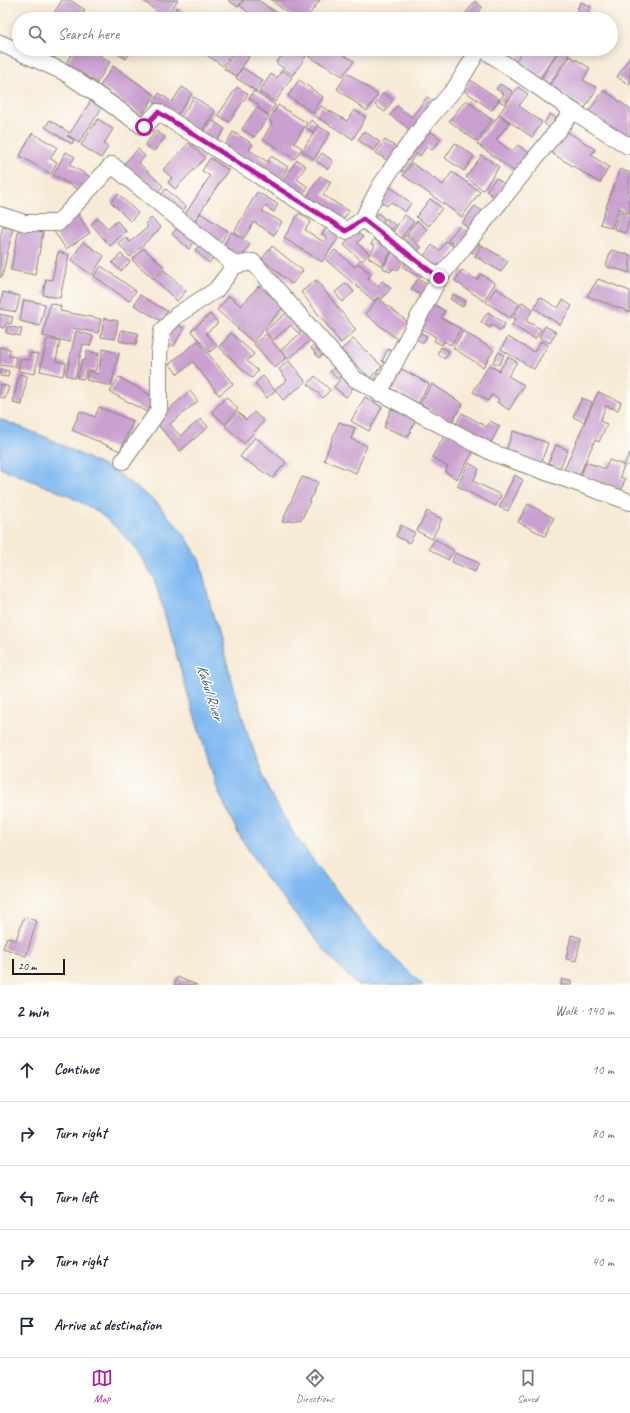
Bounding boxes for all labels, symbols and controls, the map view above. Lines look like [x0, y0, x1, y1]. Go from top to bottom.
search box [12, 12, 618, 56]
icon: search [26, 23, 48, 45]
text: Search here [58, 25, 119, 44]
route start [135, 118, 153, 136]
route end [430, 269, 448, 287]
water label: Kabul River [192, 662, 228, 725]
scale bar [12, 957, 65, 976]
text: 20 m [18, 959, 37, 973]
text: 2 min [16, 1001, 49, 1022]
text: Walk · 140 m [555, 1003, 614, 1019]
icon: ahead [16, 1059, 38, 1081]
text: Continue [54, 1060, 99, 1079]
text: 10 m [592, 1062, 614, 1078]
icon: right [16, 1123, 38, 1145]
text: Turn right [54, 1124, 107, 1143]
text: 80 m [592, 1126, 614, 1142]
icon: left [16, 1187, 38, 1209]
text: Turn left [54, 1188, 97, 1207]
text: 10 m [592, 1190, 614, 1206]
icon: right [16, 1251, 38, 1273]
text: Turn right [54, 1252, 107, 1271]
text: 40 m [592, 1254, 614, 1270]
icon: arrive [16, 1315, 38, 1337]
text: Arrive at destination [54, 1316, 161, 1335]
tab: Map [91, 1367, 113, 1405]
tab: Directions [296, 1367, 334, 1405]
tab: Saved [517, 1367, 539, 1405]

